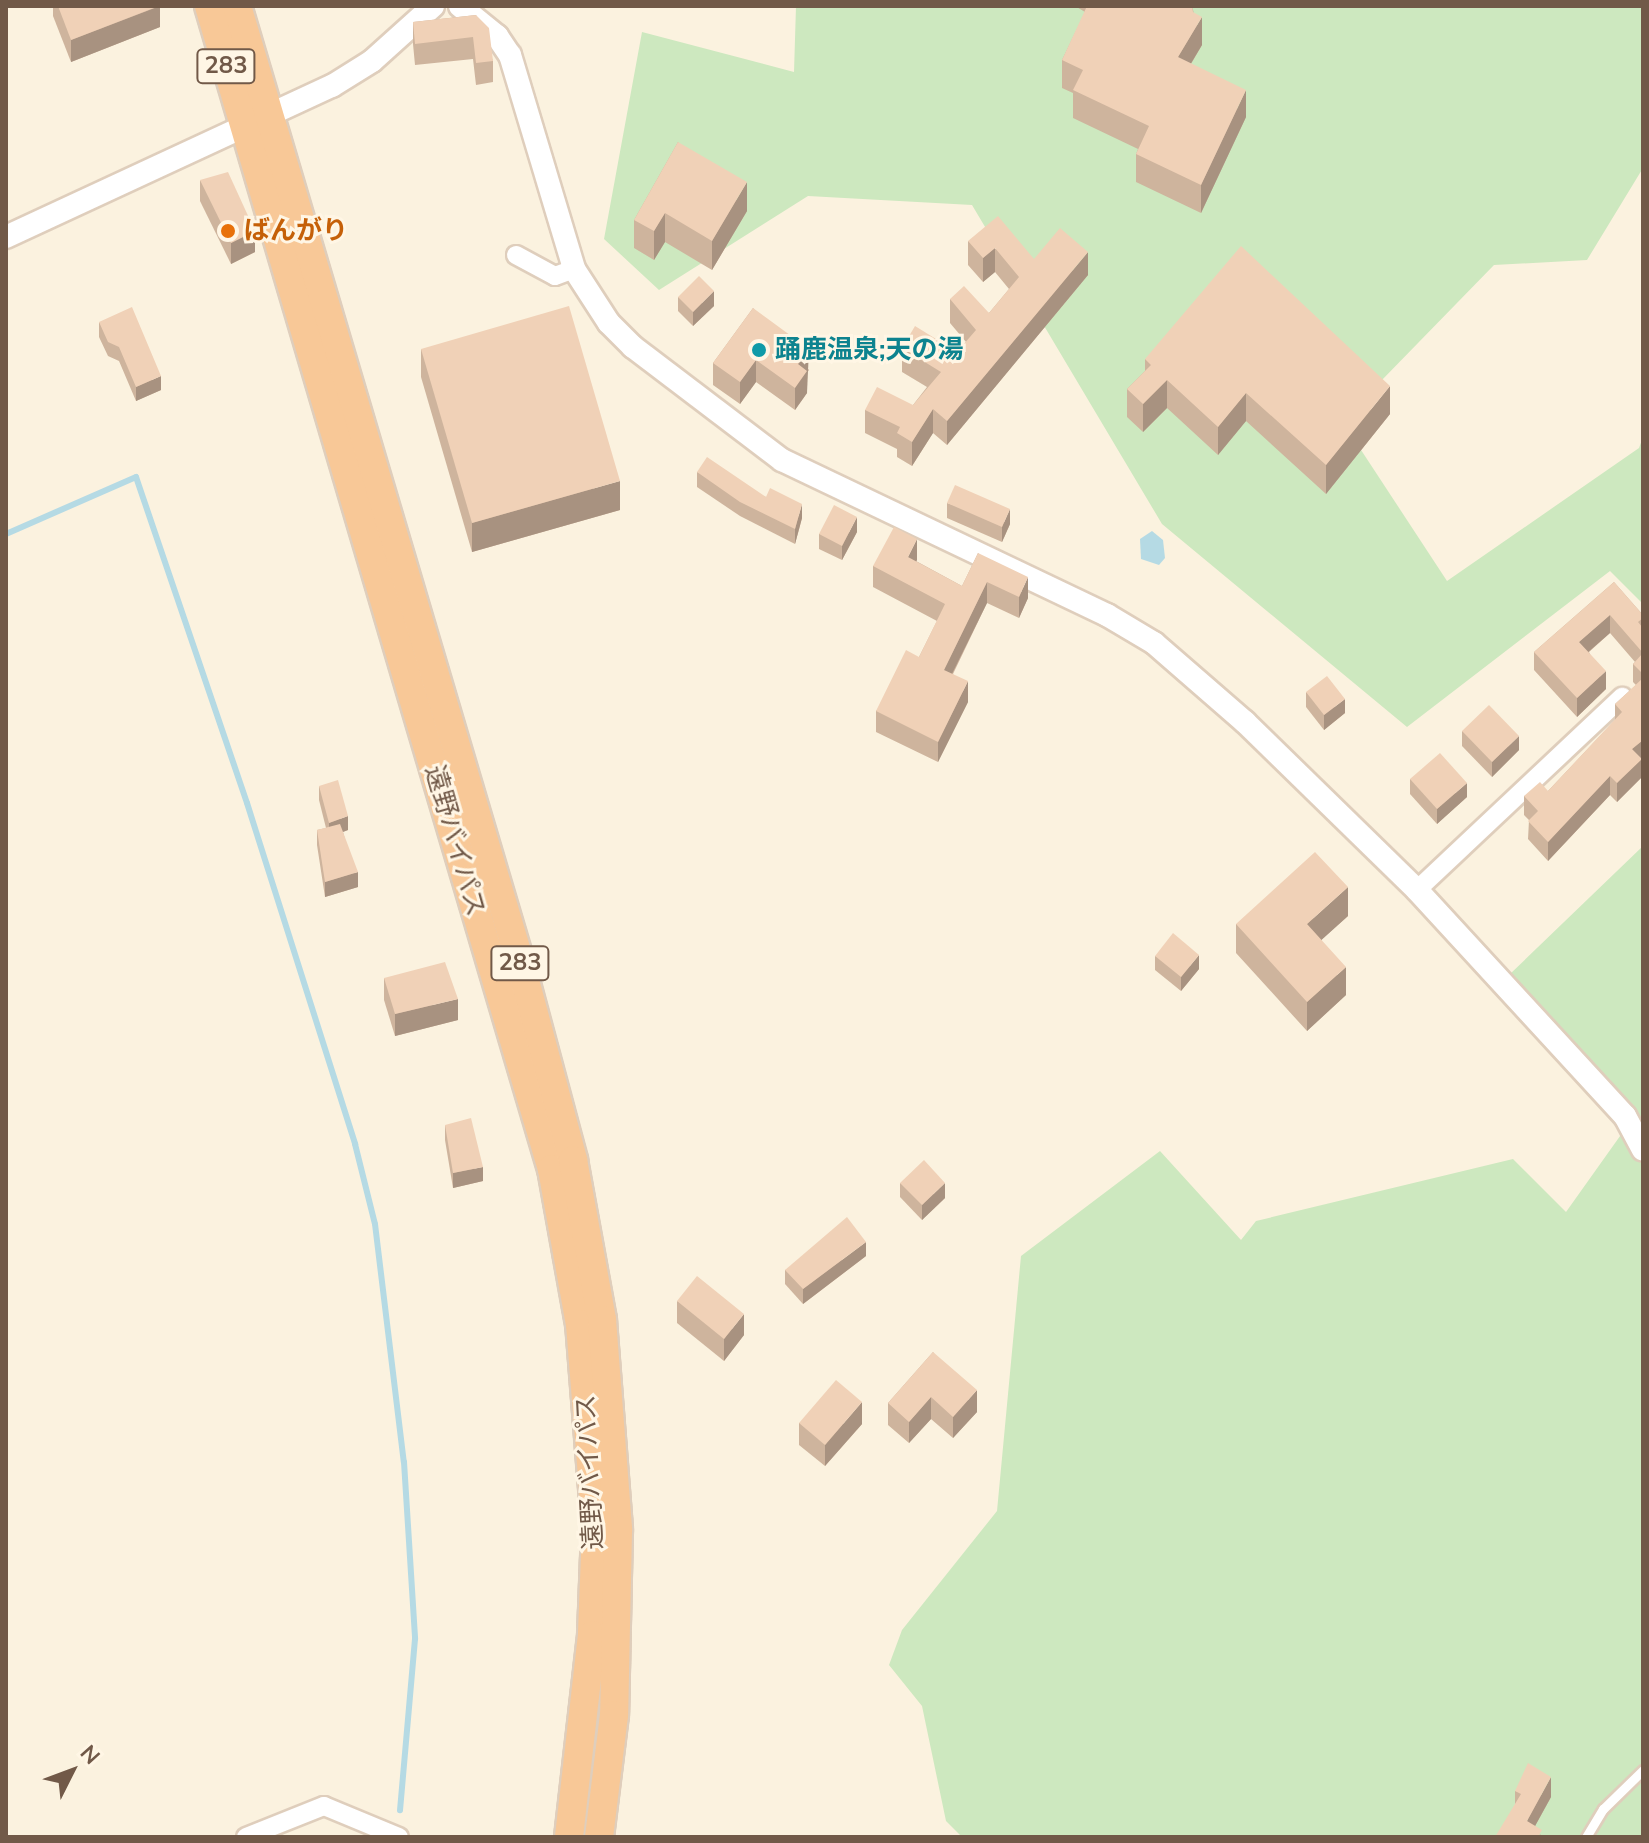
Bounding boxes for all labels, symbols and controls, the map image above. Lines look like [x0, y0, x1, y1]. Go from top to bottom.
road number: 283 [196, 46, 256, 86]
place label: ばんがり [244, 215, 348, 247]
marker: ばんがり [219, 222, 237, 240]
place label: 踊鹿温泉;天の湯 [775, 334, 963, 366]
marker: 踊鹿温泉;天の湯 [750, 341, 768, 359]
street label: 遠野バイパス [419, 762, 491, 920]
road number: 283 [490, 943, 550, 983]
street label: 遠野バイパス [570, 1393, 610, 1551]
north arrow [32, 1731, 112, 1811]
text: N [73, 1739, 106, 1771]

